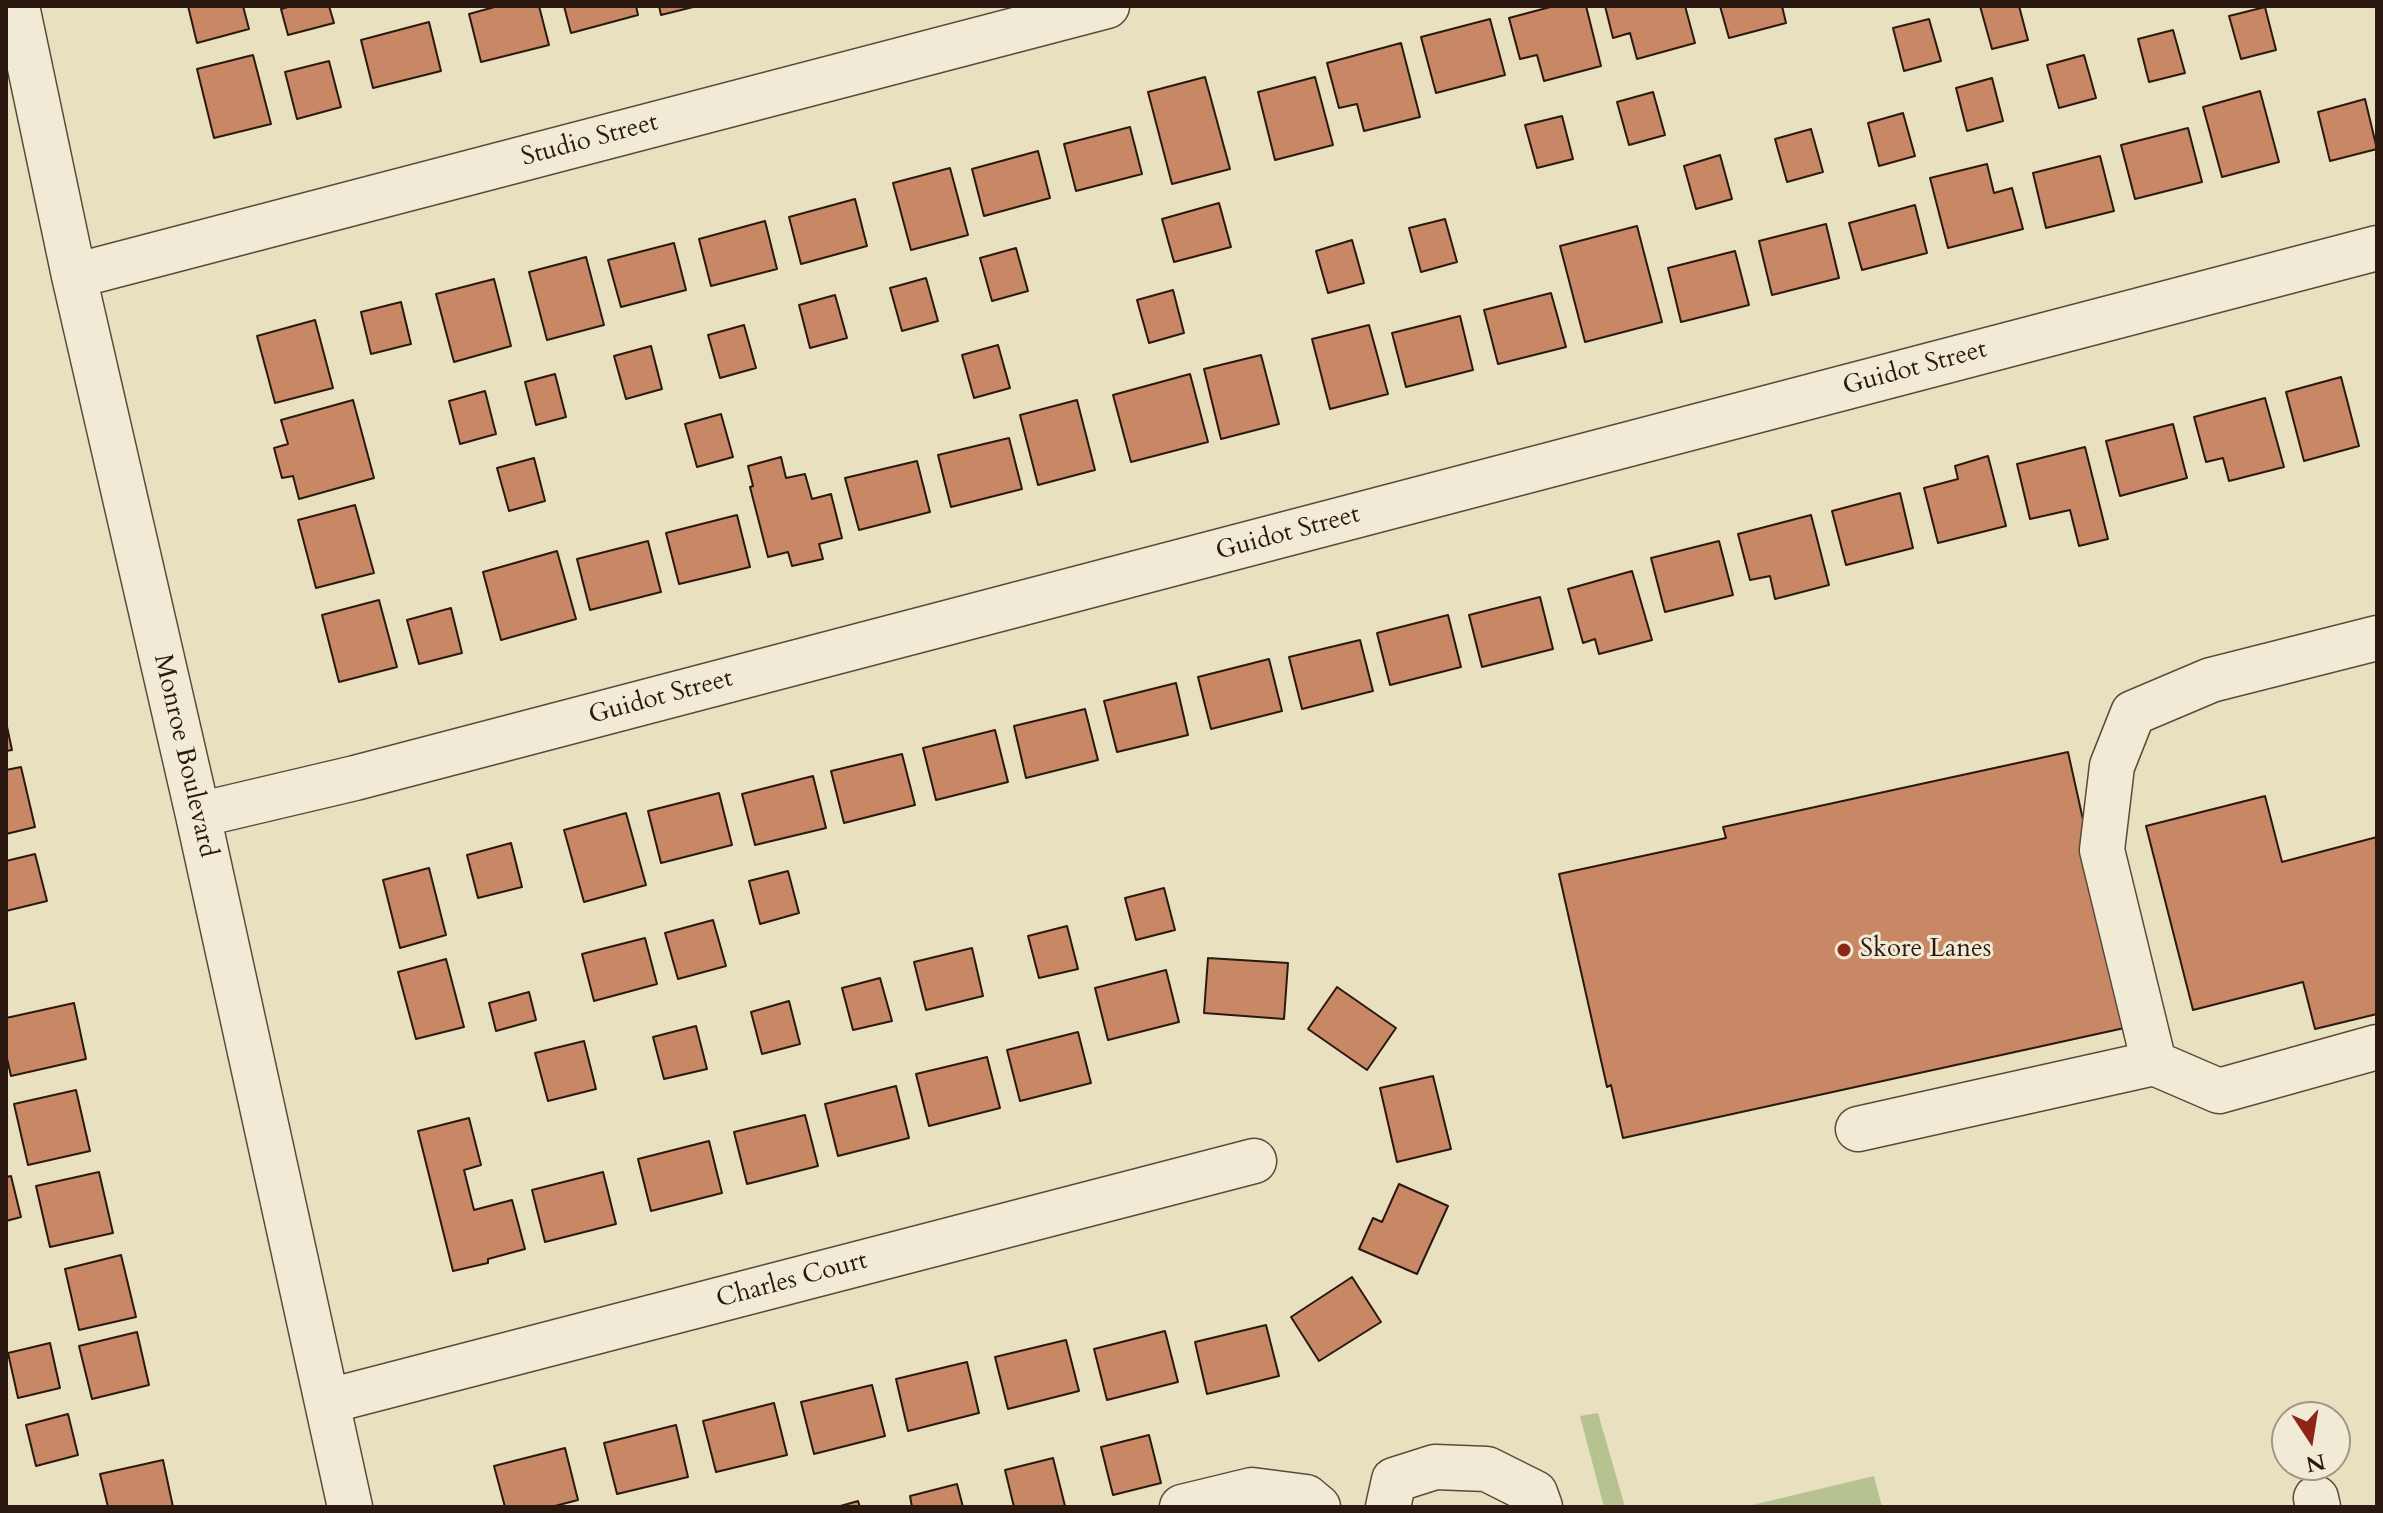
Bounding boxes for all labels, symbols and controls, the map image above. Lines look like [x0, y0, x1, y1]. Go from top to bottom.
street label: Studio Street [518, 108, 662, 174]
street label: Guidot Street [1840, 335, 1990, 403]
street label: Guidot Street [1213, 500, 1363, 568]
street label: Monroe Boulevard [145, 651, 223, 861]
street label: Guidot Street [586, 664, 736, 732]
place label: Skore Lanes [1860, 934, 1992, 966]
marker: Skore Lanes [1835, 941, 1853, 959]
street label: Charles Court [713, 1246, 871, 1316]
north arrow [2271, 1401, 2351, 1481]
text: N [2303, 1446, 2328, 1479]

